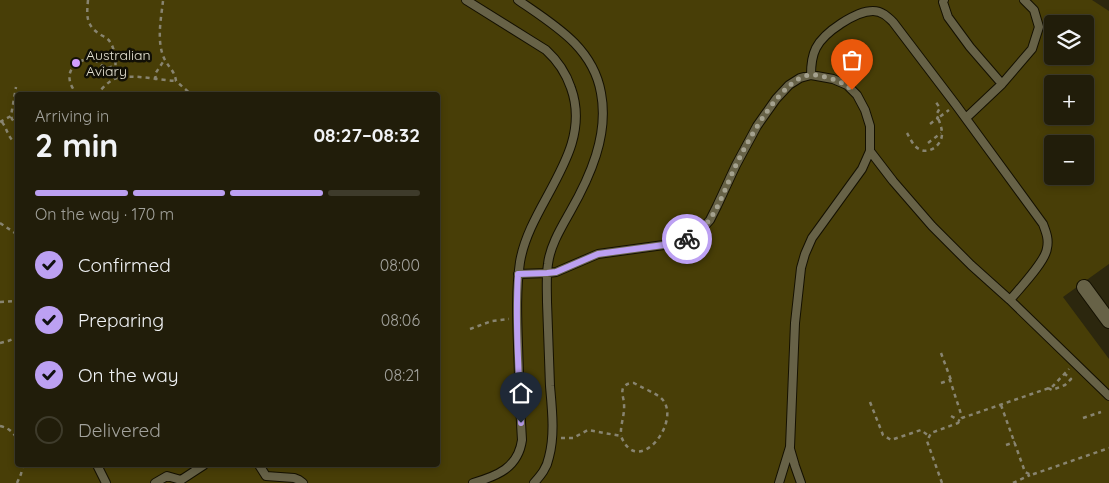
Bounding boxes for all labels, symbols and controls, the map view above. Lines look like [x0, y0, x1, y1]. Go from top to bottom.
map controls [1044, 15, 1094, 185]
button: layers [1044, 15, 1094, 65]
pin [831, 39, 873, 90]
place label: Australian Aviary [86, 46, 151, 80]
icon: bag [838, 46, 866, 74]
marker: Australian Aviary [70, 57, 82, 69]
button: + [1044, 75, 1094, 125]
text: Arriving in [35, 106, 109, 126]
text: 08:27–08:32 [313, 123, 420, 147]
text: 2 min [35, 125, 118, 165]
button: − [1044, 135, 1094, 185]
text: On the way · 170 m [35, 204, 174, 224]
courier [662, 214, 712, 264]
icon: bike [673, 225, 701, 253]
icon: check [35, 251, 63, 279]
text: Confirmed [78, 253, 171, 277]
text: 08:00 [380, 255, 420, 275]
icon: check [35, 306, 63, 334]
text: Preparing [78, 308, 164, 332]
text: 08:06 [381, 310, 420, 330]
icon: check [35, 361, 63, 389]
text: On the way [78, 363, 179, 387]
text: 08:21 [384, 365, 420, 385]
pin [500, 372, 542, 423]
icon: home [507, 379, 535, 407]
text: Delivered [78, 418, 161, 442]

